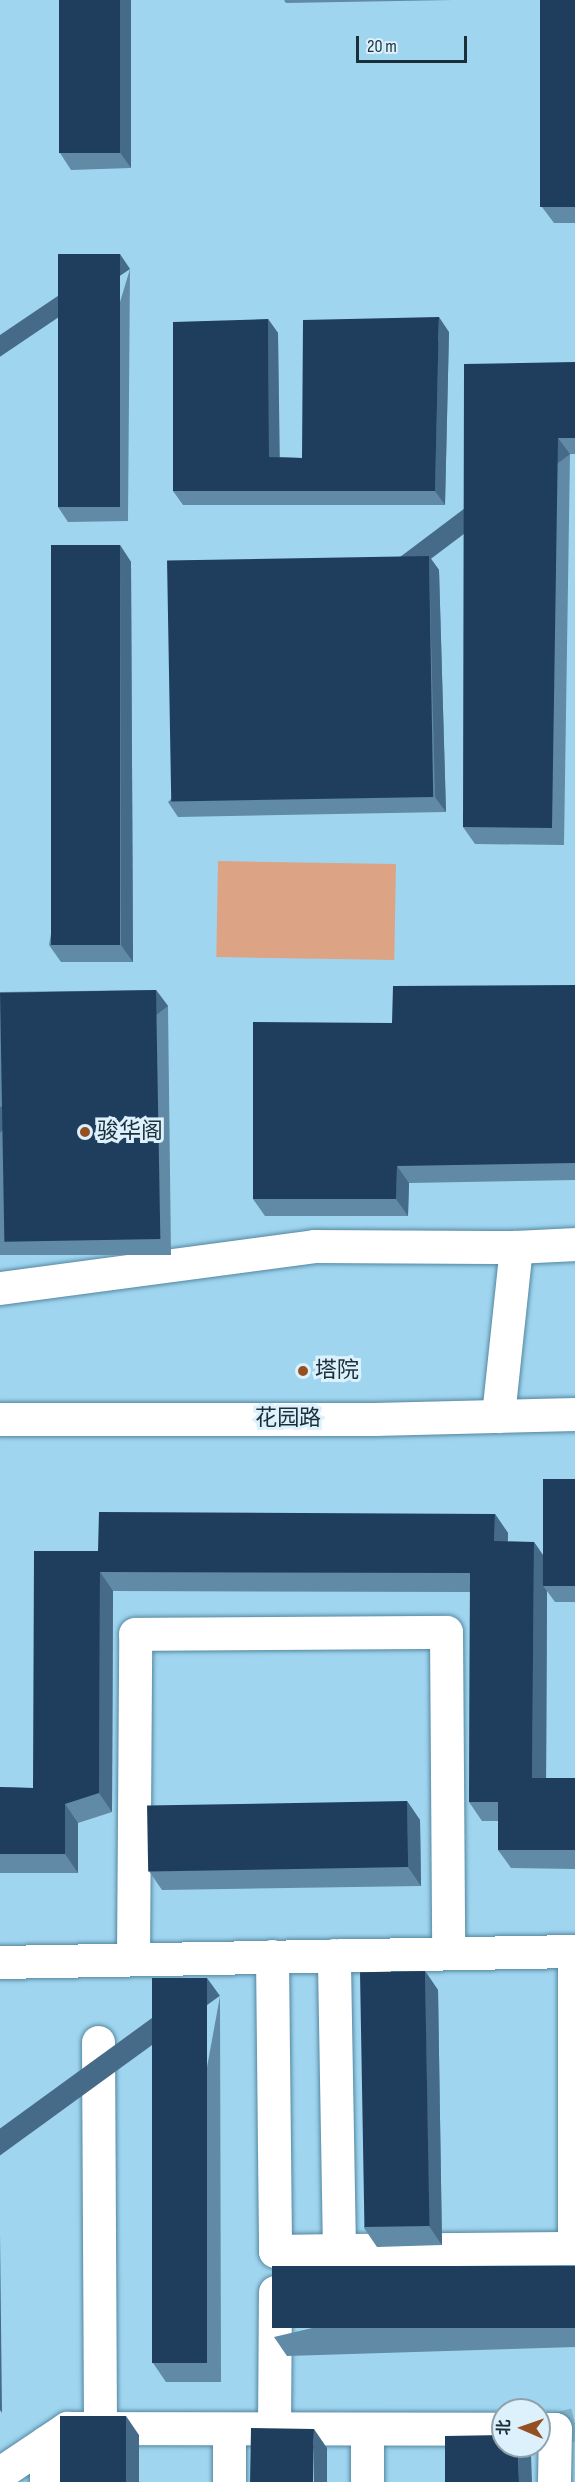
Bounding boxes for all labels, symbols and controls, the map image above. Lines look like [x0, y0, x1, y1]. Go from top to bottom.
scale bar [359, 24, 470, 62]
text: 20 m [367, 36, 397, 57]
place label: 骏华阁 [97, 1119, 163, 1145]
marker: 骏华阁 [78, 1125, 92, 1139]
place label: 塔院 [315, 1358, 359, 1384]
marker: 塔院 [296, 1364, 310, 1378]
street label: 花园路 [255, 1406, 321, 1432]
north arrow [491, 2398, 551, 2458]
text: 北 [495, 2419, 514, 2436]

